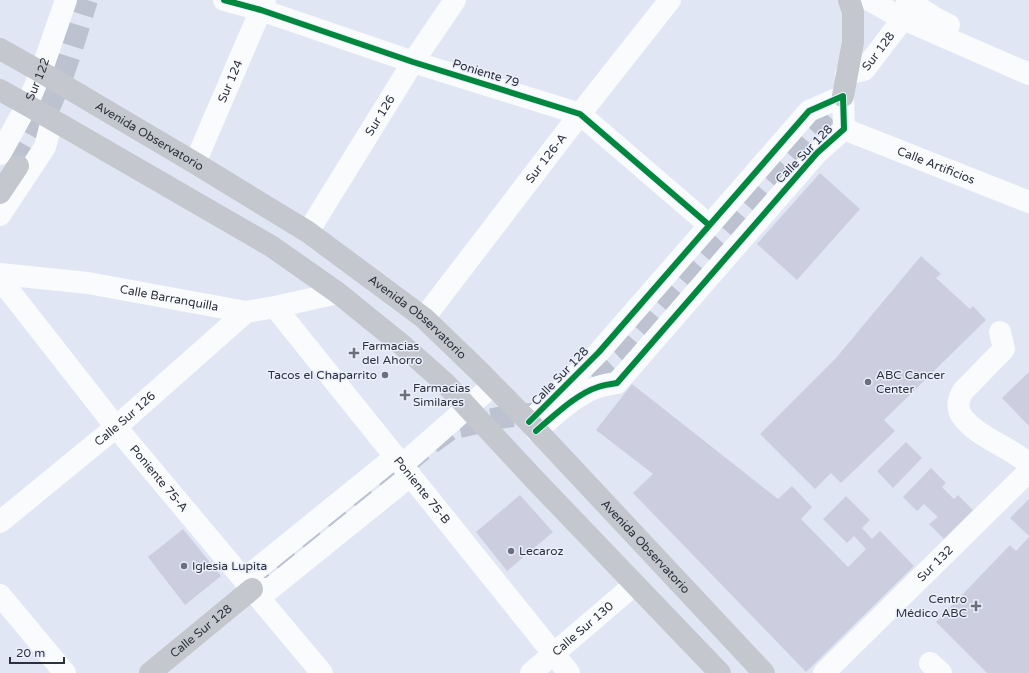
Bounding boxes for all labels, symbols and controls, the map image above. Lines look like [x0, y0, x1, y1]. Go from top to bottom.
street label: Sur 128 [859, 29, 898, 73]
street label: Sur 122 [23, 56, 52, 103]
street label: Poniente 79 [451, 56, 521, 90]
street label: Sur 124 [215, 57, 246, 105]
street label: Sur 126 [362, 93, 398, 138]
street label: Avenida Observatorio [93, 99, 206, 174]
street label: Calle Sur 128 [773, 122, 835, 186]
street label: Sur 126-A [523, 131, 570, 186]
street label: Calle Artificios [895, 144, 977, 187]
street label: Avenida Observatorio [366, 272, 469, 362]
street label: Calle Barranquilla [119, 282, 220, 314]
place label: Farmacias del Ahorro [362, 339, 422, 367]
street label: Calle Sur 128 [529, 344, 591, 408]
marker: Farmacias del Ahorro [349, 348, 359, 358]
place label: Tacos el Chaparrito [268, 368, 377, 382]
place label: ABC Cancer Center [876, 368, 945, 396]
marker: Tacos el Chaparrito [380, 370, 390, 380]
marker: ABC Cancer Center [863, 377, 873, 387]
place label: Farmacias Similares [413, 381, 471, 409]
street label: Calle Sur 126 [91, 389, 158, 449]
marker: Farmacias Similares [400, 390, 410, 400]
street label: Poniente 75-A [127, 442, 191, 515]
street label: Poniente 75-B [391, 454, 453, 527]
street label: Avenida Observatorio [598, 497, 693, 596]
street label: Sur 132 [914, 543, 956, 584]
place label: Lecaroz [519, 544, 564, 558]
marker: Lecaroz [506, 546, 516, 556]
place label: Iglesia Lupita [192, 559, 267, 573]
marker: Iglesia Lupita [179, 561, 189, 571]
place label: Centro Médico ABC [896, 592, 967, 620]
street label: Calle Sur 130 [549, 599, 616, 659]
marker: Centro Médico ABC [970, 600, 982, 612]
street label: Calle Sur 128 [167, 601, 235, 661]
scale bar [10, 639, 64, 665]
text: 20 m [16, 646, 45, 660]

